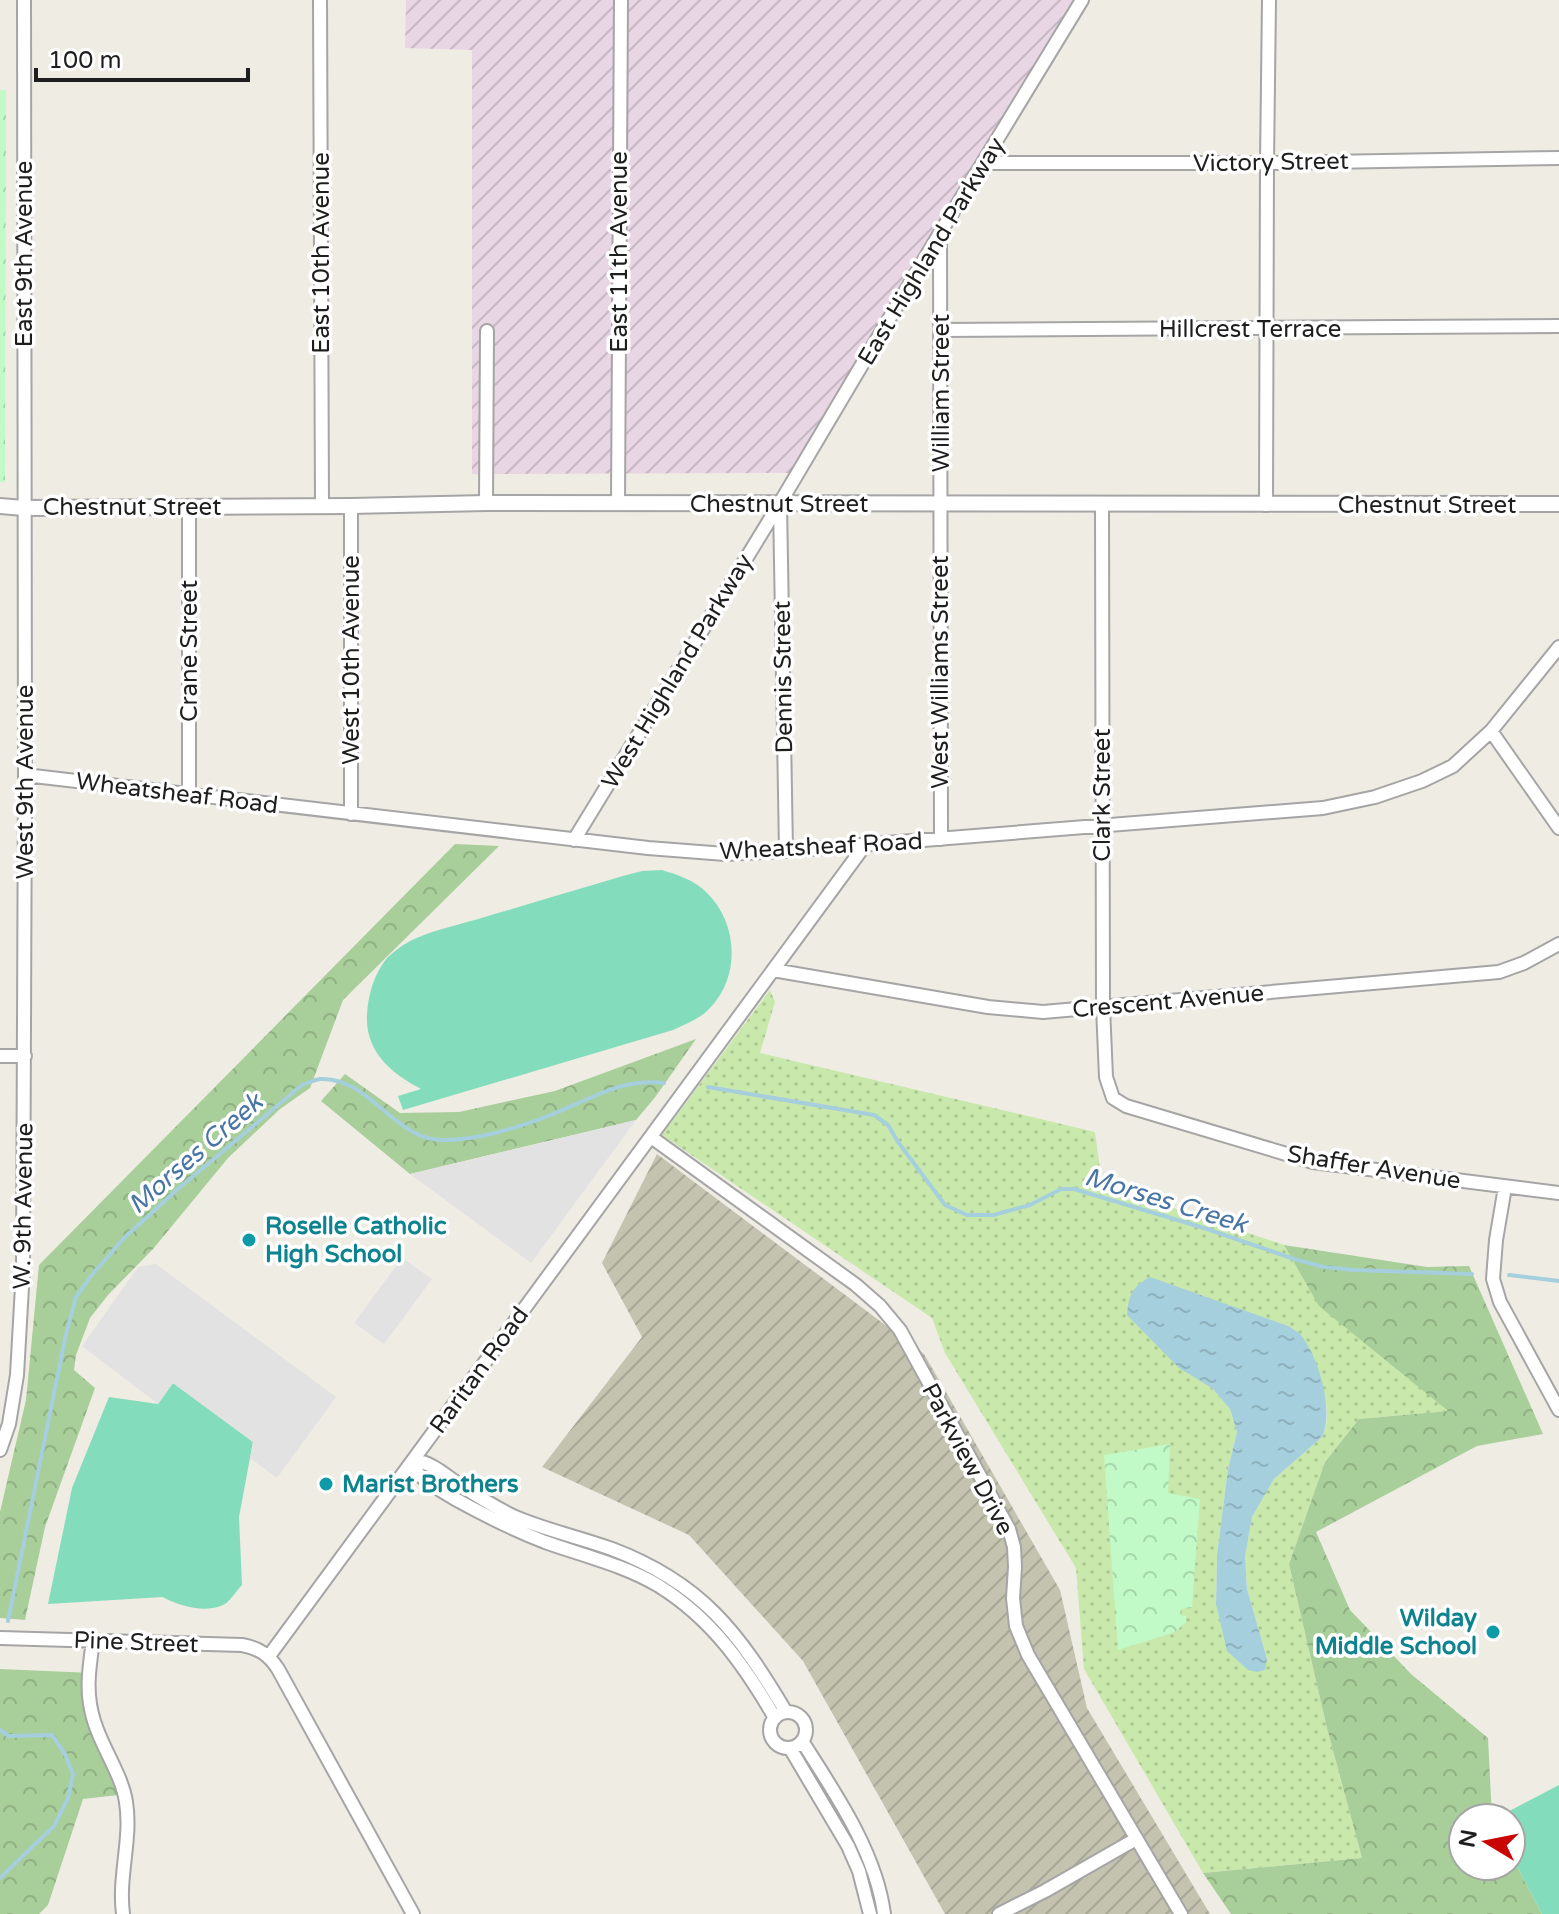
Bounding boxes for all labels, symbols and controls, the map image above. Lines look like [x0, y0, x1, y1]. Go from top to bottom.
scale bar [36, 32, 248, 82]
text: 100 m [48, 46, 122, 75]
street label: East Highland Parkway [852, 132, 1011, 371]
street label: Victory Street [1193, 147, 1349, 178]
street label: East 11th Avenue [605, 151, 634, 353]
street label: East 10th Avenue [307, 152, 336, 354]
street label: East 9th Avenue [10, 161, 39, 347]
street label: William Street [927, 314, 956, 472]
street label: Hillcrest Terrace [1159, 315, 1341, 344]
street label: Chestnut Street [690, 490, 868, 519]
street label: Chestnut Street [1338, 491, 1516, 520]
street label: Chestnut Street [43, 493, 221, 522]
street label: West Highland Parkway [596, 548, 759, 794]
street label: West 10th Avenue [337, 555, 366, 765]
street label: West Williams Street [926, 555, 955, 789]
street label: Crane Street [175, 580, 204, 722]
street label: Dennis Street [768, 600, 799, 754]
street label: West 9th Avenue [11, 685, 40, 879]
street label: Clark Street [1088, 728, 1117, 862]
street label: Wheatsheaf Road [74, 767, 280, 820]
street label: Wheatsheaf Road [719, 827, 923, 866]
street label: Crescent Avenue [1071, 979, 1265, 1024]
water label: Morses Creek [122, 1085, 270, 1220]
street label: W. 9th Avenue [8, 1122, 39, 1290]
street label: Shaffer Avenue [1285, 1139, 1463, 1196]
water label: Morses Creek [1081, 1161, 1252, 1240]
place label: Roselle Catholic High School [265, 1212, 447, 1269]
marker: Roselle Catholic High School [240, 1231, 258, 1249]
street label: Raritan Road [424, 1301, 535, 1439]
street label: Parkview Drive [915, 1378, 1020, 1540]
place label: Marist Brothers [342, 1470, 519, 1499]
marker: Marist Brothers [317, 1475, 335, 1493]
place label: Wilday Middle School [1315, 1604, 1477, 1661]
marker: Wilday Middle School [1484, 1623, 1502, 1641]
street label: Pine Street [73, 1626, 199, 1659]
north arrow [1447, 1802, 1527, 1882]
text: N [1454, 1828, 1483, 1850]

